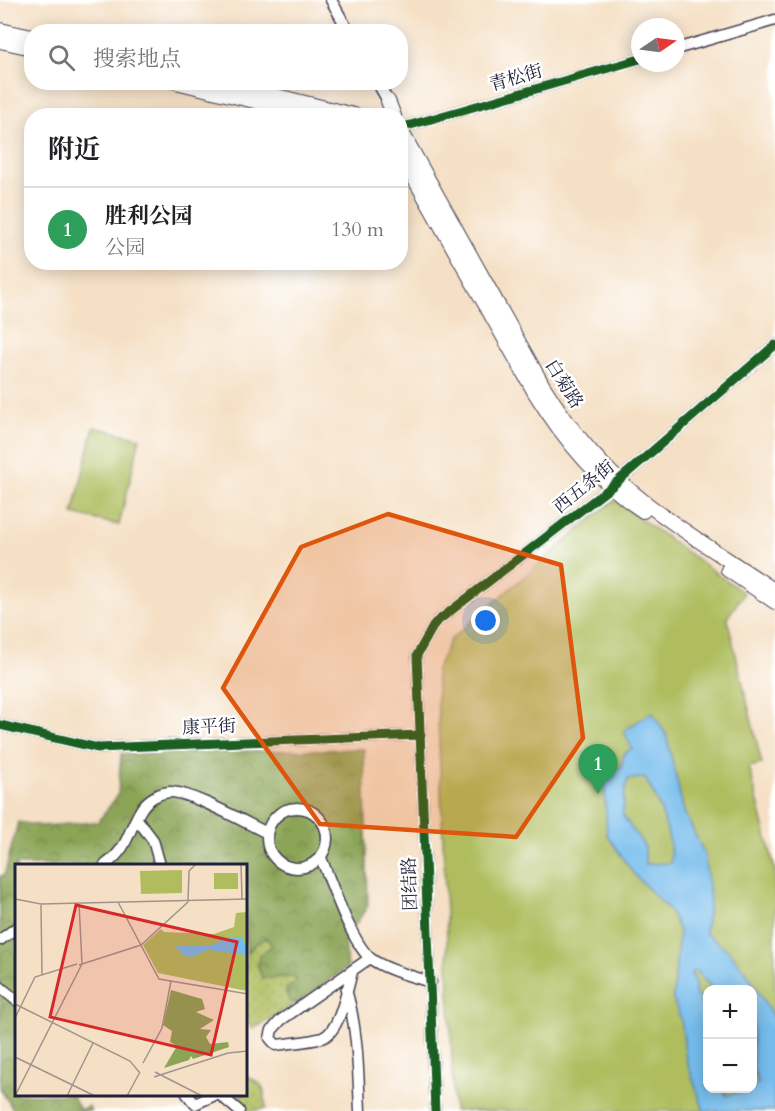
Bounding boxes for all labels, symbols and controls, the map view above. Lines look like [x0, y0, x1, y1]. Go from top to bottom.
north arrow [631, 18, 685, 72]
search box [24, 24, 408, 90]
icon: search [45, 41, 78, 74]
text: 搜索地点 [93, 44, 181, 74]
street label: 青松街 [487, 59, 545, 97]
text: 附近 [48, 132, 100, 167]
text: 胜利公园 [105, 201, 193, 231]
text: 1 [62, 216, 73, 243]
text: 130 m [331, 216, 384, 243]
text: 公园 [105, 234, 145, 261]
street label: 白菊路 [539, 354, 589, 414]
street label: 西五条街 [548, 455, 620, 519]
your location [471, 606, 500, 635]
street label: 康平街 [182, 714, 236, 740]
pin: 1 [578, 744, 618, 794]
street label: 团结路 [397, 857, 423, 911]
inset map [15, 864, 248, 1096]
map controls [703, 985, 757, 1093]
button: + [703, 985, 757, 1039]
button: − [703, 1039, 757, 1093]

